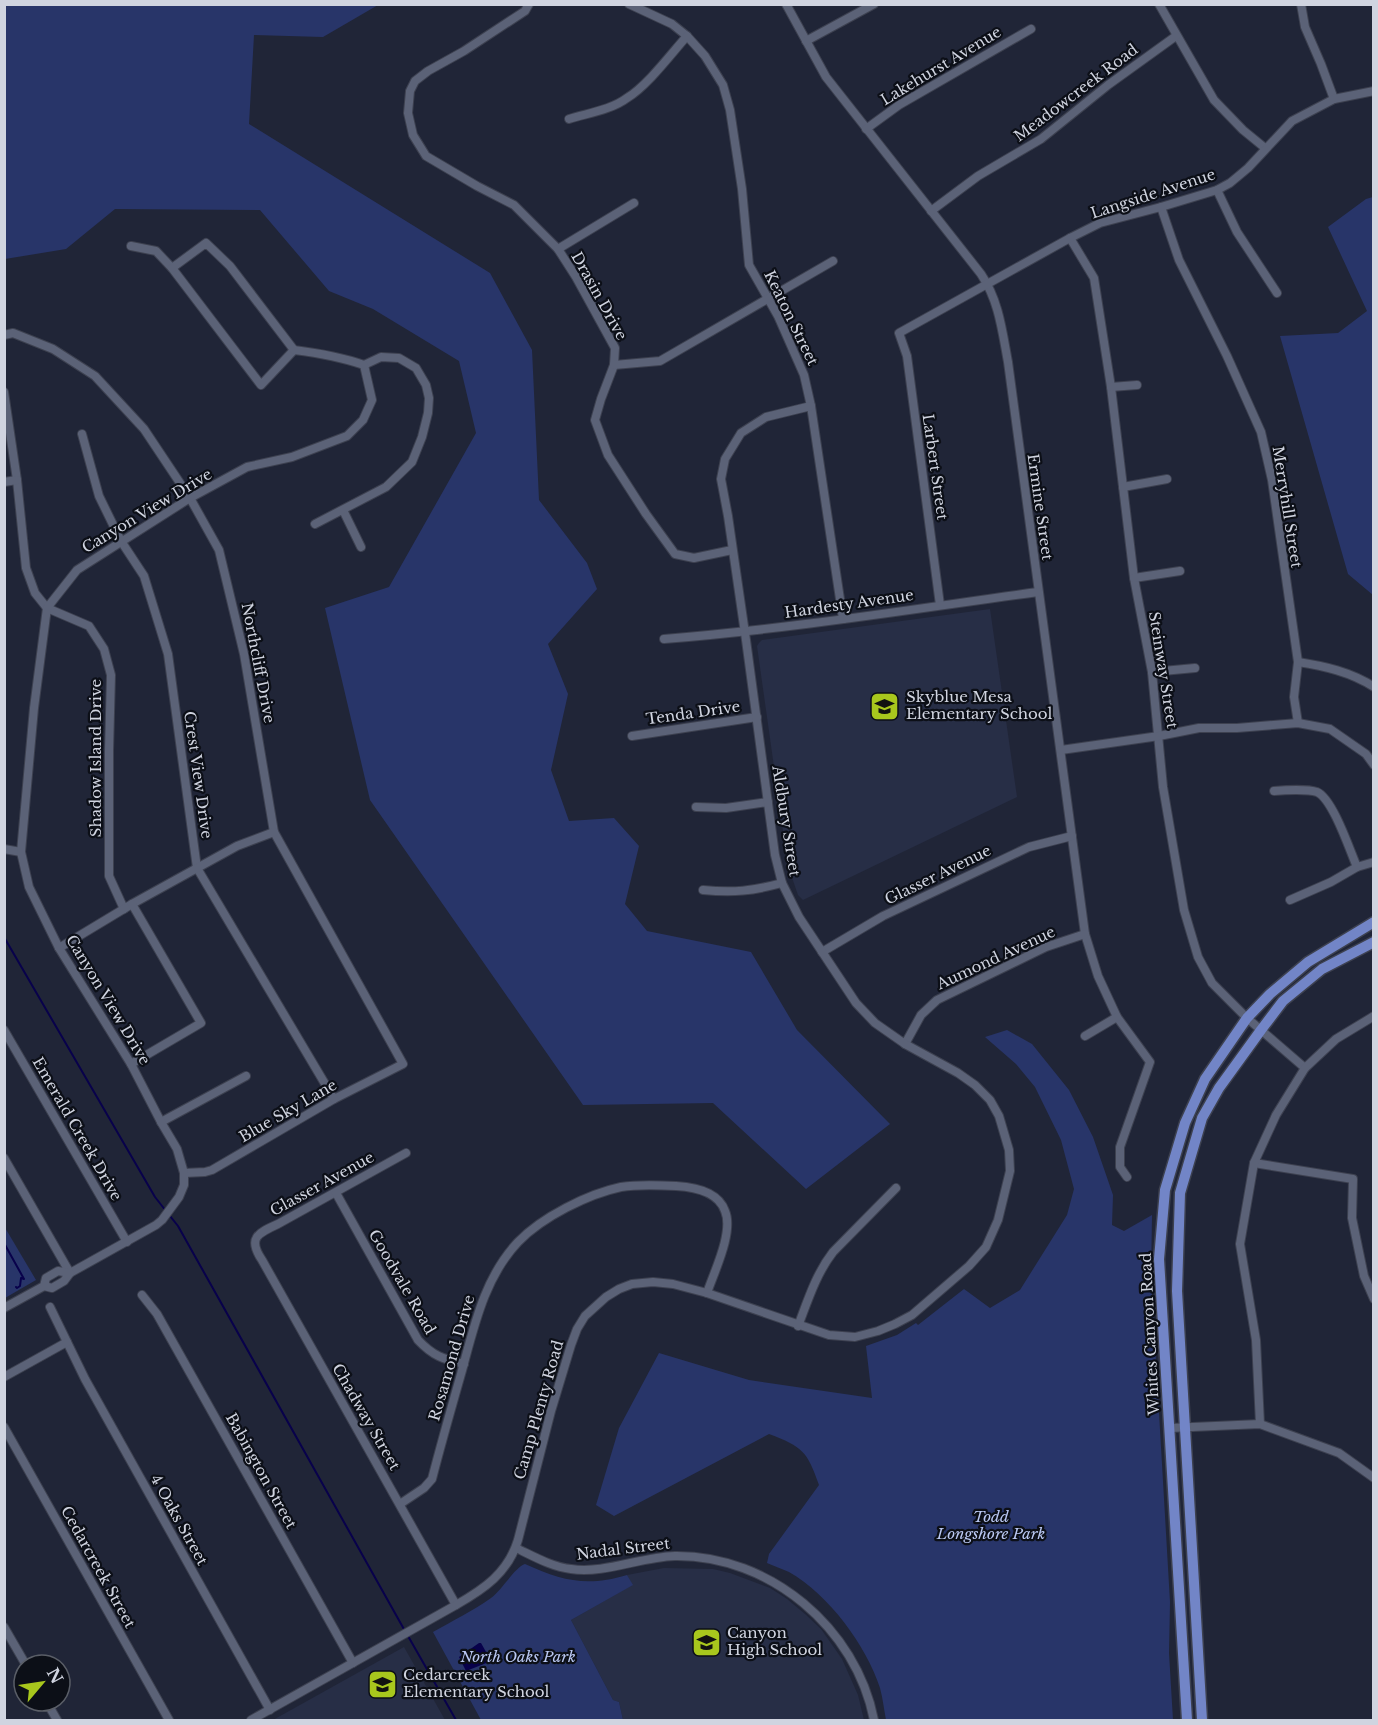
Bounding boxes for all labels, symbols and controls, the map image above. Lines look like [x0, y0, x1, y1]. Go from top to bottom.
street label: Lakehurst Avenue [877, 22, 1004, 109]
street label: Meadowcreek Road [1010, 40, 1142, 145]
street label: Langside Avenue [1088, 164, 1218, 223]
street label: Drasin Drive [567, 248, 632, 343]
street label: Keaton Street [760, 267, 823, 369]
street label: Larbert Street [919, 413, 952, 522]
street label: Merryhill Street [1268, 445, 1307, 569]
street label: Ermine Street [1024, 452, 1057, 562]
street label: Canyon View Drive [78, 464, 215, 557]
street label: Hardesty Avenue [783, 585, 915, 622]
street label: Northcliff Drive [238, 601, 279, 725]
street label: Steinway Street [1145, 610, 1182, 730]
street label: Shadow Island Drive [86, 679, 105, 837]
place label: Skyblue Mesa Elementary School [906, 687, 1053, 723]
school or university icon: Skyblue Mesa Elementary School [869, 690, 901, 722]
street label: Tenda Drive [645, 696, 741, 729]
street label: Crest View Drive [180, 710, 217, 840]
street label: Aldbury Street [768, 763, 805, 878]
street label: Glasser Avenue [881, 841, 994, 909]
street label: Aumond Avenue [933, 922, 1058, 994]
street label: Canyon View Drive [62, 931, 155, 1068]
street label: Emerald Creek Drive [29, 1054, 126, 1204]
street label: Blue Sky Lane [235, 1075, 340, 1146]
street label: Glasser Avenue [266, 1147, 377, 1220]
street label: Goodvale Road [365, 1226, 440, 1337]
street label: Whites Canyon Road [1136, 1252, 1163, 1417]
street label: Rosamond Drive [424, 1293, 479, 1423]
street label: Camp Plenty Road [510, 1338, 568, 1482]
street label: Chadway Street [328, 1360, 405, 1474]
street label: Babington Street [222, 1410, 301, 1532]
street label: 4 Oaks Street [147, 1471, 212, 1569]
street label: Cedarcreek Street [57, 1502, 140, 1631]
park label: Todd Longshore Park [936, 1507, 1045, 1543]
street label: Nadal Street [575, 1533, 671, 1564]
place label: Canyon High School [727, 1623, 822, 1659]
school or university icon: Canyon High School [690, 1626, 722, 1658]
park label: North Oaks Park [459, 1647, 576, 1666]
north arrow [12, 1653, 72, 1713]
text: N [43, 1664, 68, 1687]
place label: Cedarcreek Elementary School [403, 1665, 550, 1701]
school or university icon: Cedarcreek Elementary School [366, 1668, 398, 1700]

